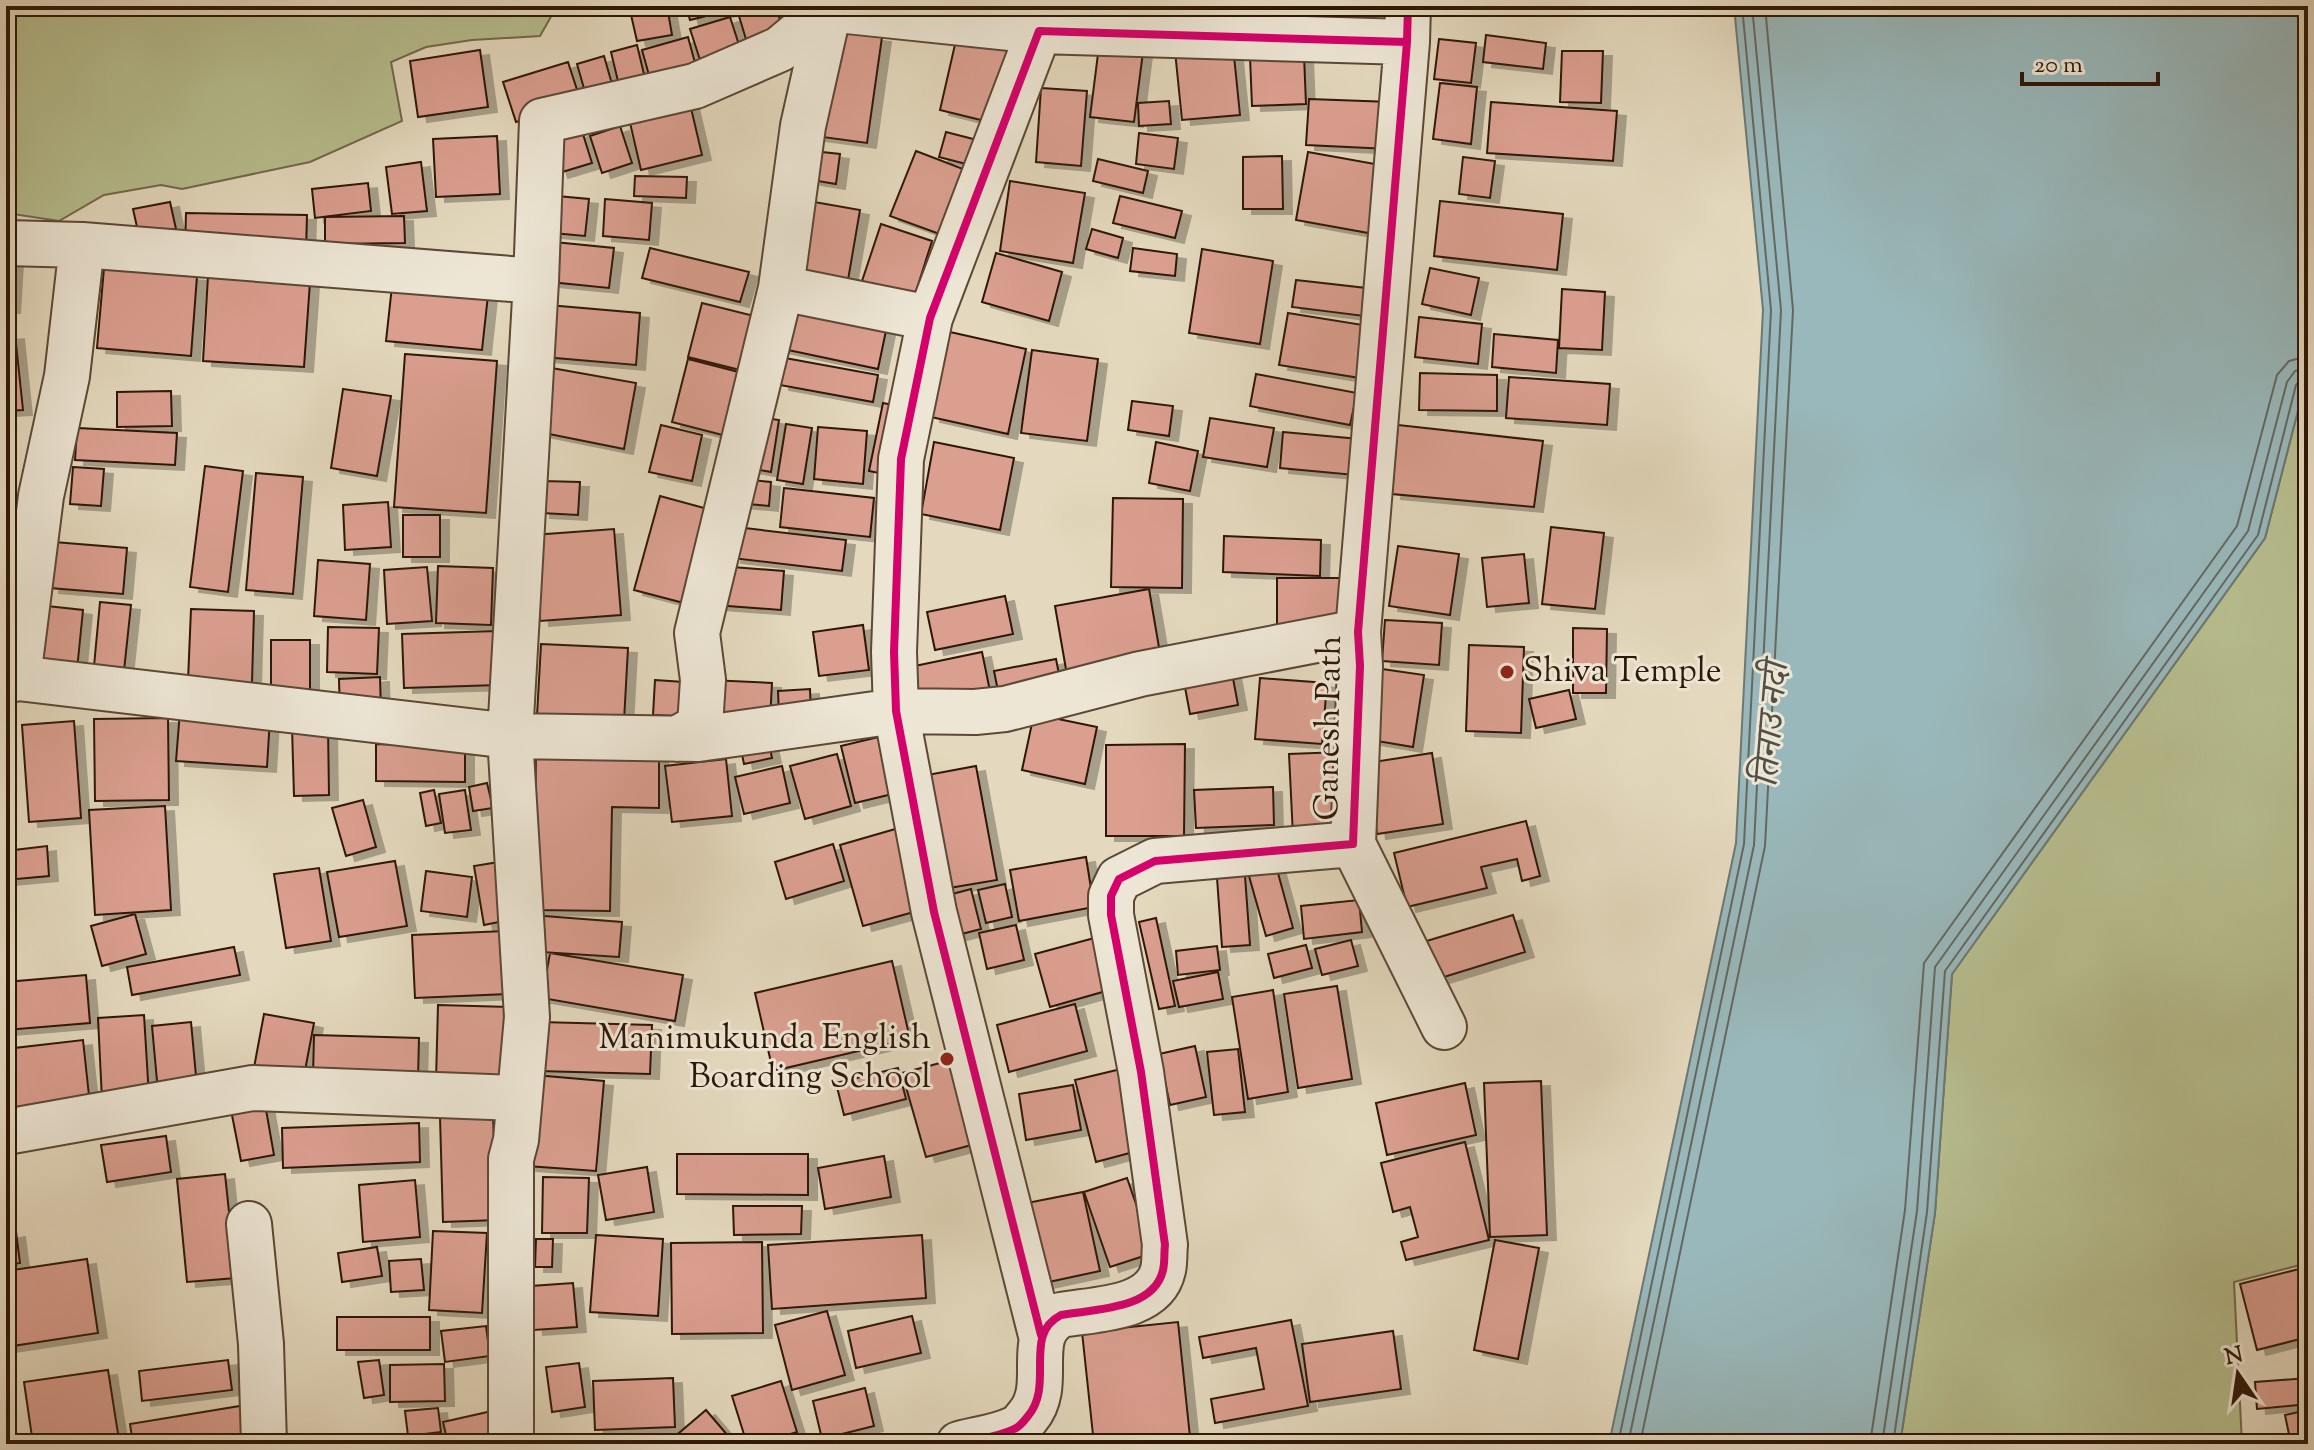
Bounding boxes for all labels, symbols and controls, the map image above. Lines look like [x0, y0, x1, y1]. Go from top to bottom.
scale bar [2022, 36, 2158, 86]
text: 20 m [2034, 49, 2083, 83]
street label: Ganesh Path [1304, 635, 1356, 821]
place label: Shiva Temple [1523, 648, 1722, 697]
water label: तिनाउ नदी [1742, 653, 1805, 789]
marker: Shiva Temple [1498, 663, 1516, 681]
place label: Manimukunda English Boarding School [598, 1015, 931, 1103]
marker: Manimukunda English Boarding School [938, 1050, 956, 1068]
north arrow [2198, 1334, 2278, 1414]
text: N [2222, 1340, 2247, 1375]

